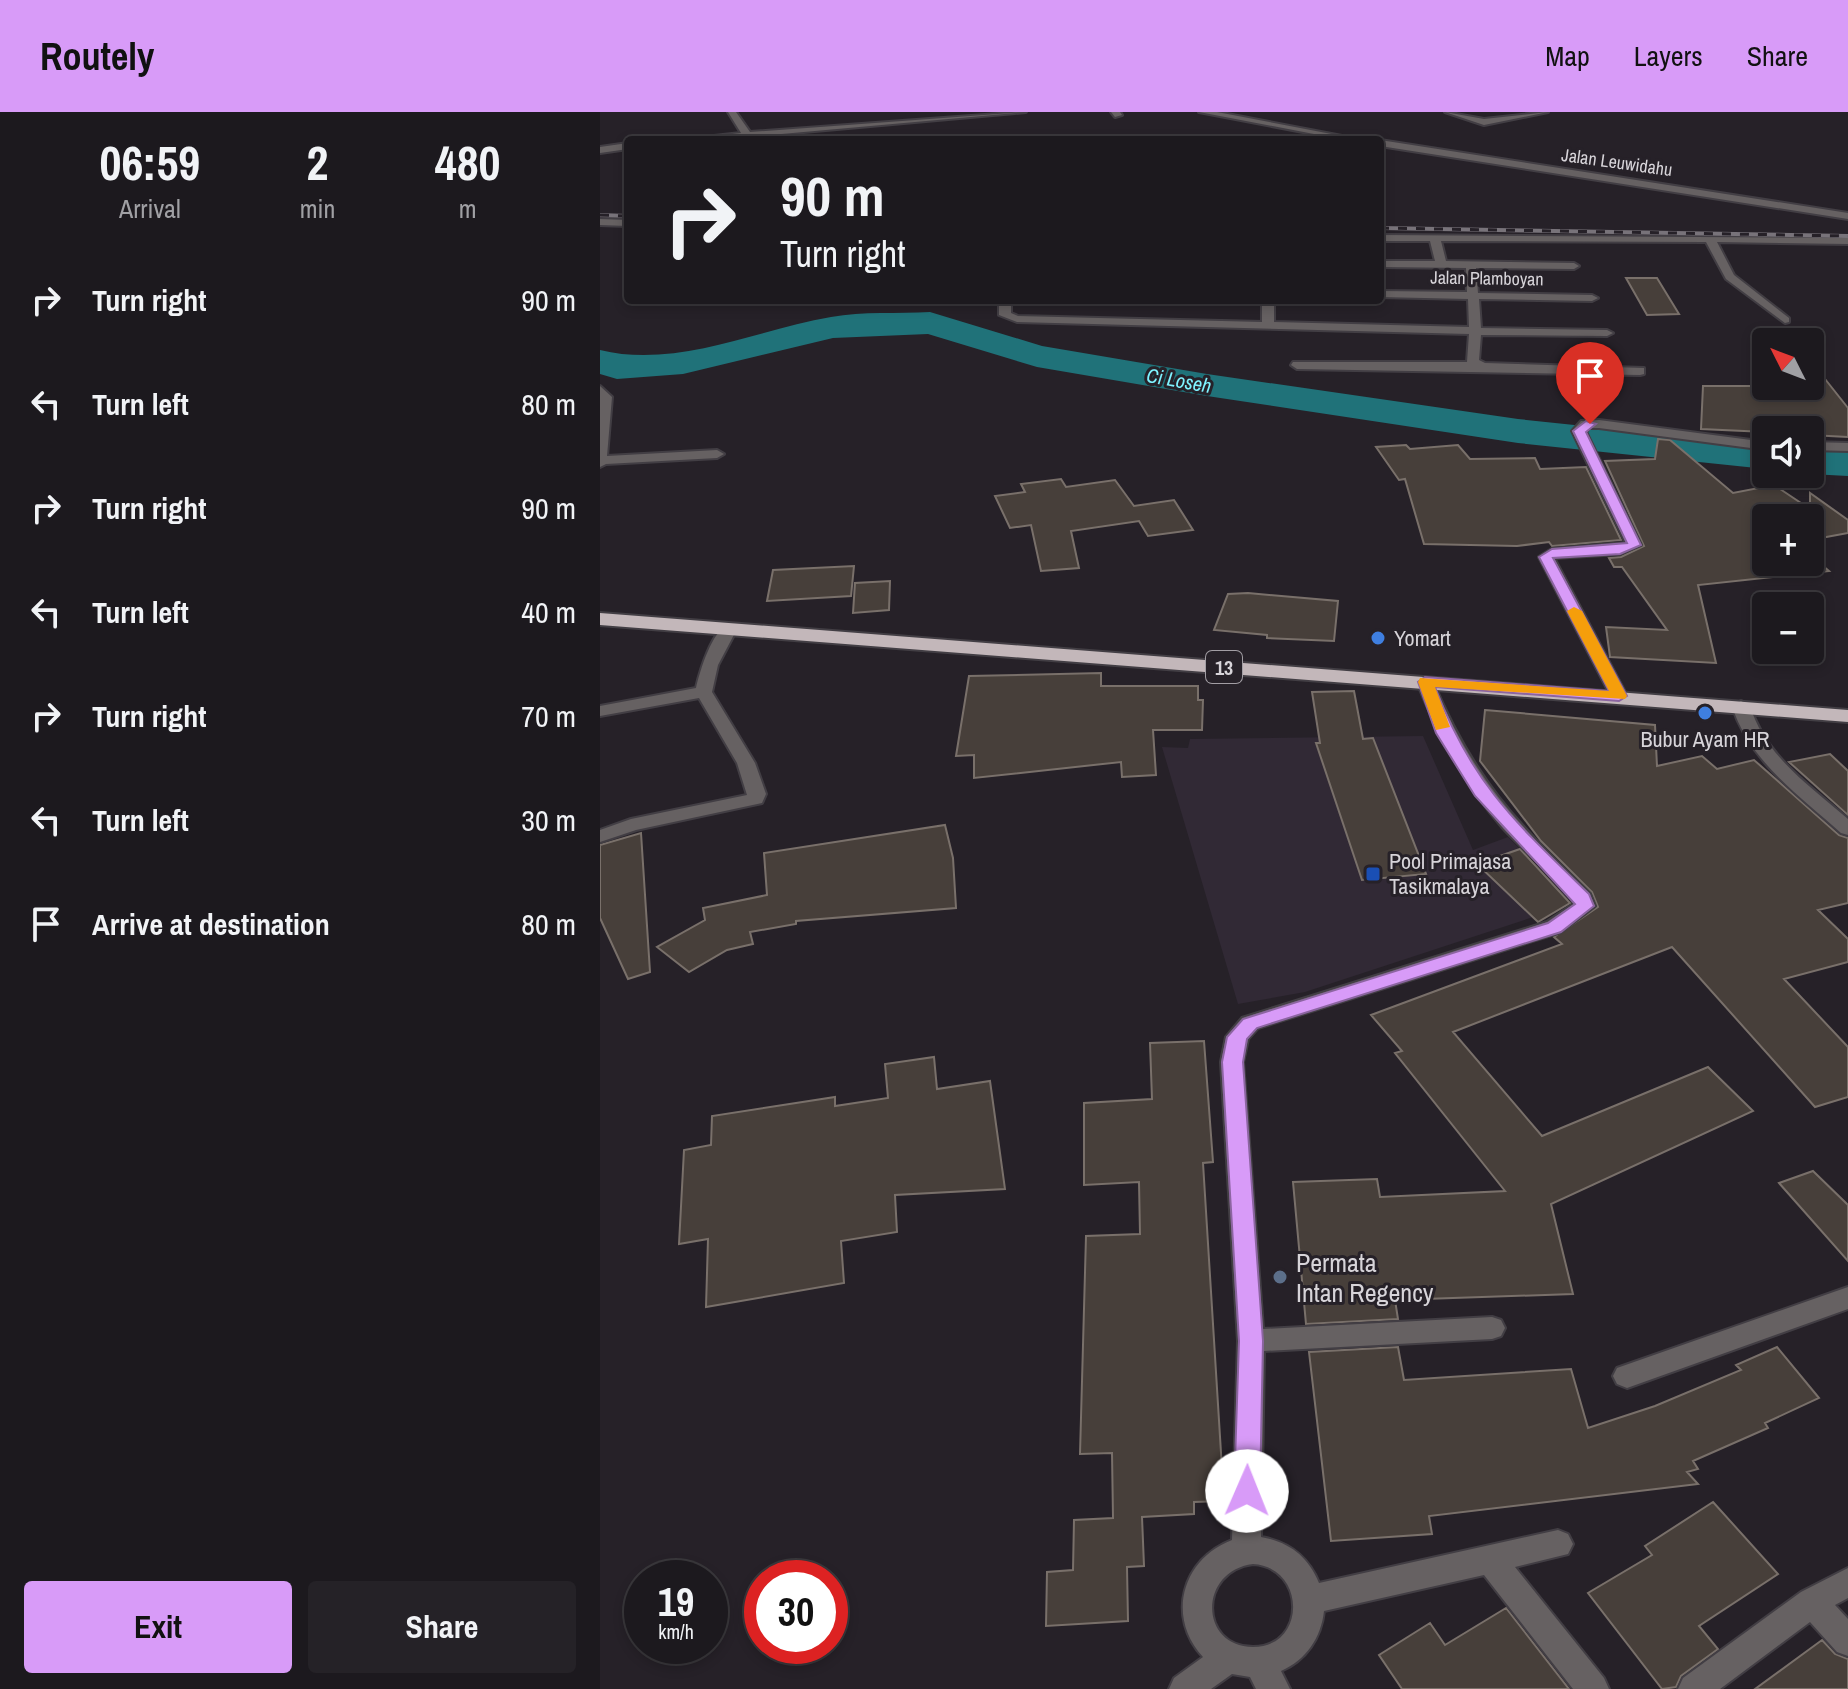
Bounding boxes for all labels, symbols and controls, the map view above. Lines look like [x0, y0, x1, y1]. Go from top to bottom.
text: Routely [40, 31, 154, 82]
text: Map [1545, 37, 1590, 75]
text: Layers [1634, 37, 1703, 75]
text: Share [1747, 37, 1808, 75]
text: 06:59 [100, 130, 200, 195]
text: 2 [307, 130, 328, 195]
text: 480 [435, 130, 500, 195]
street label: Jalan Leuwidahu [1560, 142, 1674, 182]
text: 90 m [780, 158, 885, 233]
icon: right [648, 168, 752, 272]
text: Arrival [119, 191, 181, 226]
text: min [300, 191, 335, 226]
text: m [459, 191, 477, 226]
text: Turn right [780, 230, 905, 278]
street label: Jalan Plamboyan [1430, 265, 1544, 291]
icon: right [24, 278, 68, 322]
text: Turn right [92, 280, 206, 320]
text: 90 m [521, 280, 576, 320]
north arrow [1752, 328, 1824, 400]
map controls [1752, 328, 1824, 664]
pin [1556, 342, 1624, 424]
icon: arrive [1568, 354, 1612, 398]
water label: Ci Loseh [1144, 361, 1214, 399]
icon: left [24, 382, 68, 426]
text: Turn left [92, 384, 189, 424]
text: 80 m [521, 384, 576, 424]
button: sound [1752, 416, 1824, 488]
icon: right [24, 486, 68, 530]
text: Turn right [92, 488, 206, 528]
text: 90 m [521, 488, 576, 528]
button: + [1752, 504, 1824, 576]
icon: left [24, 590, 68, 634]
text: Turn left [92, 592, 189, 632]
text: 40 m [521, 592, 576, 632]
button: − [1752, 592, 1824, 664]
place label: Yomart [1394, 623, 1451, 653]
marker: Yomart [1369, 629, 1387, 647]
road number: 13 [1206, 651, 1242, 683]
icon: right [24, 694, 68, 738]
text: Turn right [92, 696, 206, 736]
text: 70 m [521, 696, 576, 736]
marker: Bubur Ayam HR [1696, 704, 1714, 722]
place label: Bubur Ayam HR [1640, 724, 1770, 754]
icon: left [24, 798, 68, 842]
text: Turn left [92, 800, 189, 840]
text: 30 m [521, 800, 576, 840]
place label: Pool Primajasa Tasikmalaya [1389, 846, 1511, 901]
marker: Pool Primajasa Tasikmalaya [1364, 865, 1382, 883]
icon: arrive [24, 902, 68, 946]
text: Arrive at destination [92, 904, 330, 944]
text: 80 m [521, 904, 576, 944]
place label: Permata Intan Regency [1296, 1245, 1434, 1310]
marker: Permata Intan Regency [1271, 1268, 1289, 1286]
position arrow [1205, 1449, 1289, 1533]
speed limit sign: 30 [744, 1560, 848, 1664]
text: 19 [658, 1575, 694, 1628]
button: Exit [24, 1581, 292, 1673]
button: Share [308, 1581, 576, 1673]
text: km/h [658, 1618, 694, 1645]

